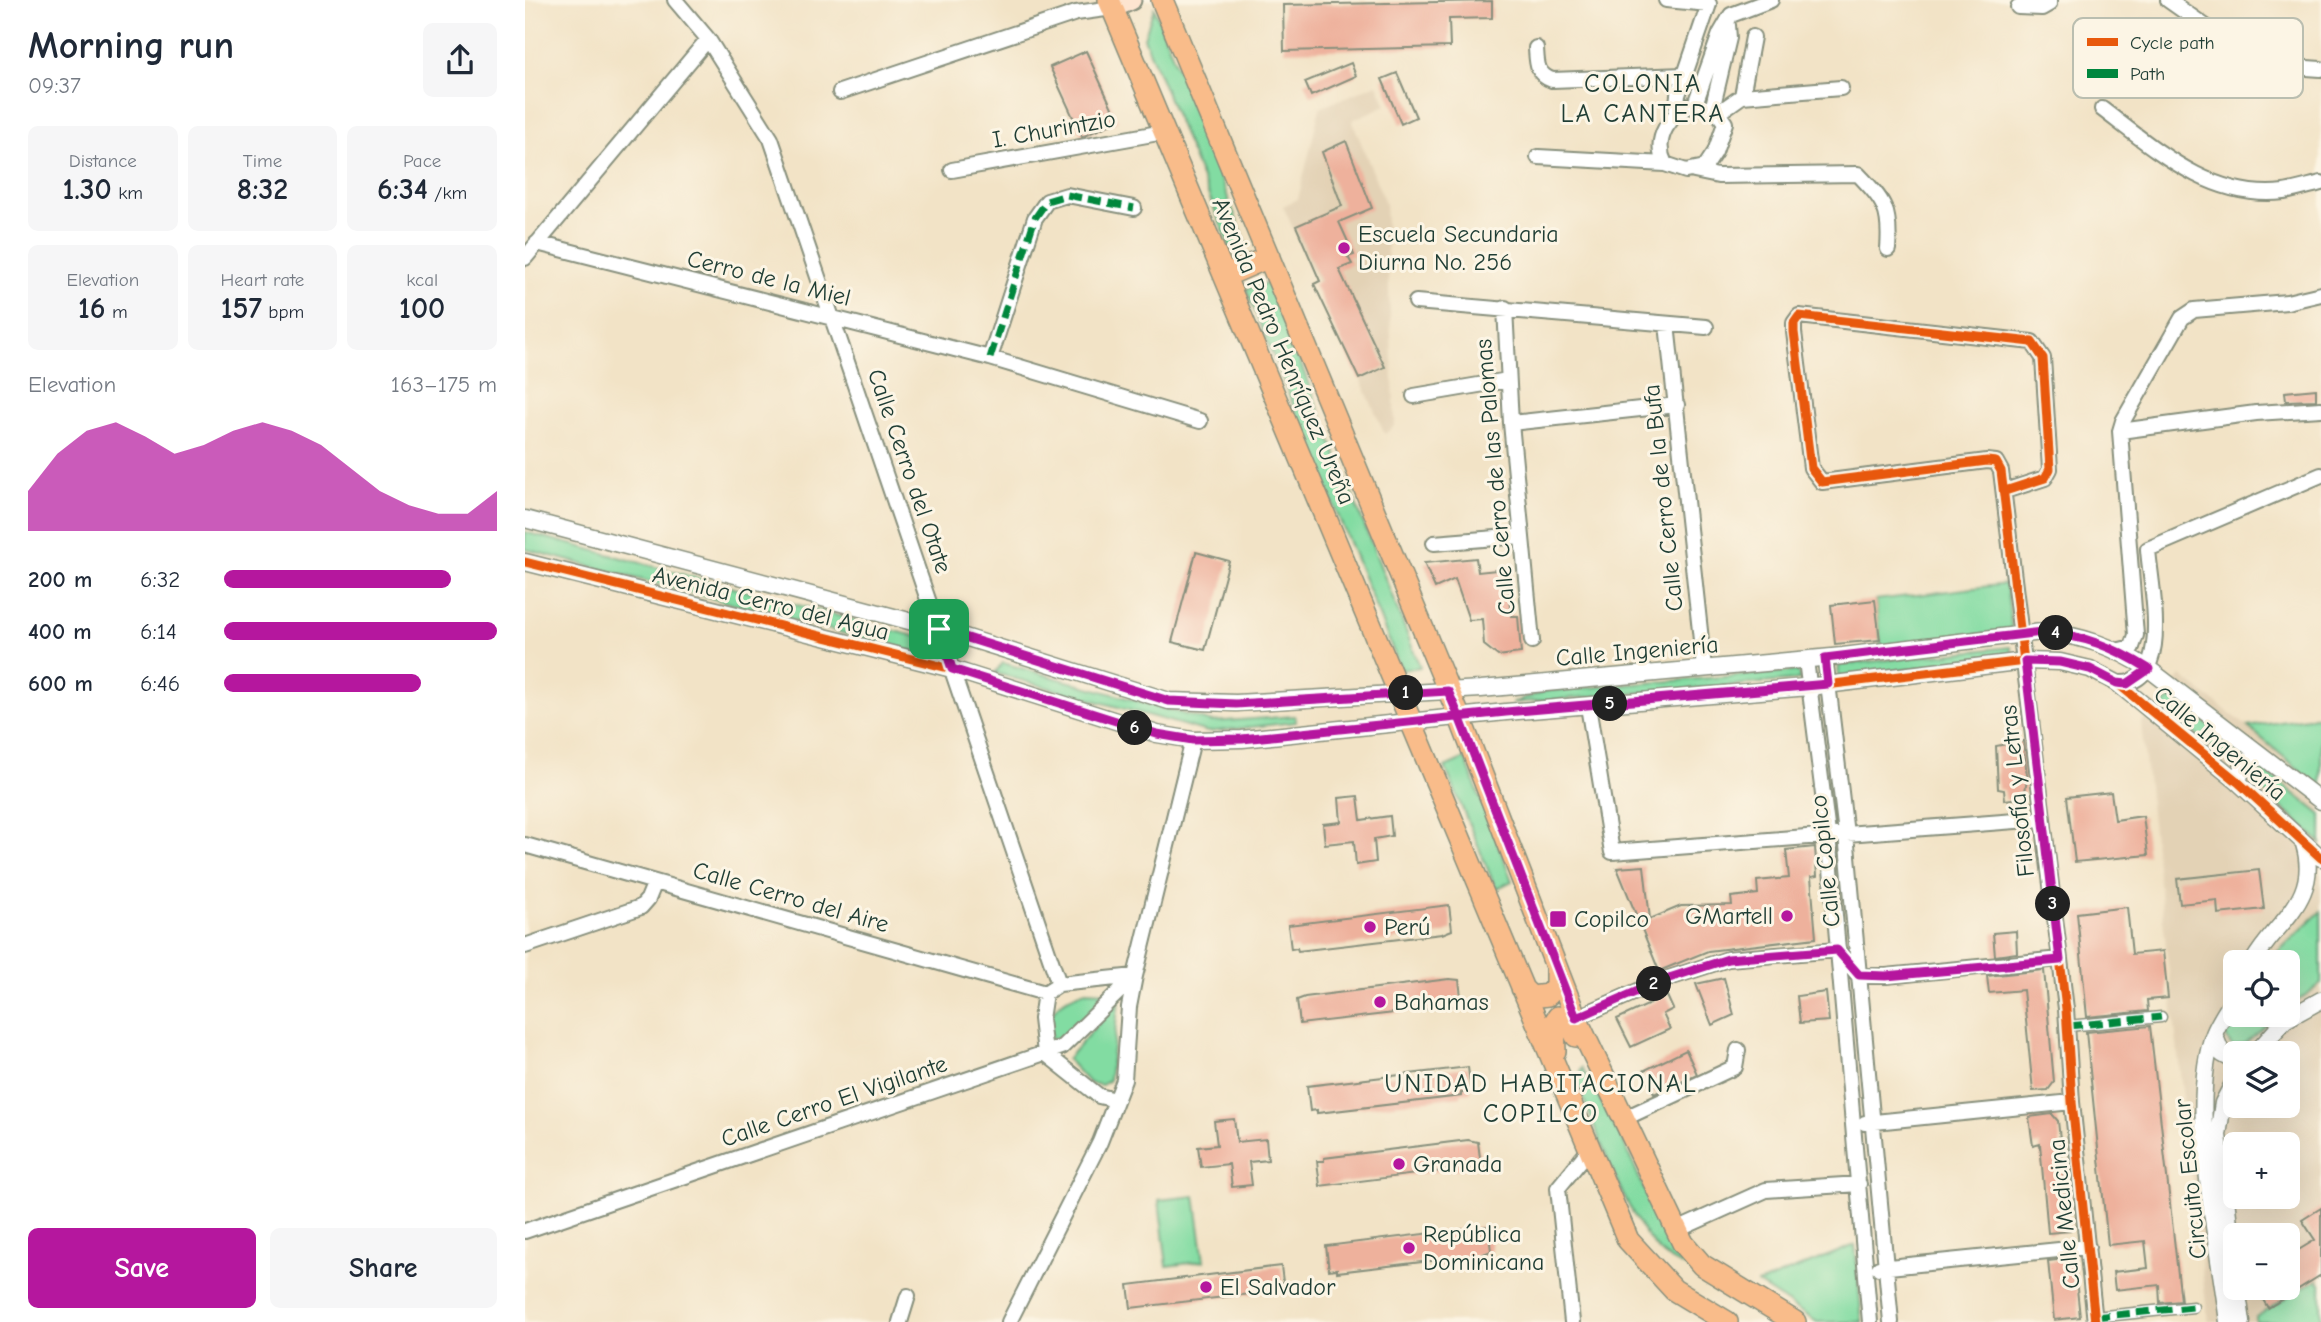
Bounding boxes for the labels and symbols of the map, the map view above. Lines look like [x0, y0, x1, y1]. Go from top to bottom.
legend [2073, 18, 2303, 98]
text: Cycle path [2130, 32, 2215, 54]
text: Path [2130, 63, 2165, 85]
district label: COLONIA LA CANTERA [1561, 69, 1725, 129]
street label: I. Churintzio [990, 104, 1118, 154]
street label: Avenida Pedro Henríquez Ureña [1207, 193, 1361, 509]
place label: Escuela Secundaria Diurna No. 256 [1358, 220, 1559, 276]
marker: Escuela Secundaria Diurna No. 256 [1336, 240, 1352, 256]
street label: Cerro de la Miel [684, 244, 854, 312]
street label: Calle Cerro de las Palomas [1469, 338, 1521, 616]
street label: Calle Cerro del Otate [862, 365, 958, 577]
street label: Calle Cerro de la Bufa [1637, 383, 1689, 613]
street label: Avenida Cerro del Agua [650, 560, 892, 646]
pin [909, 599, 969, 659]
pin: 4 [2039, 616, 2073, 650]
street label: Calle Ingeniería [1554, 630, 1720, 672]
pin: 1 [1389, 676, 1423, 710]
street label: Calle Ingeniería [2148, 680, 2292, 806]
pin: 5 [1593, 686, 1627, 722]
street label: Filosofía y Letras [1994, 704, 2040, 878]
pin: 6 [1117, 710, 1153, 746]
street label: Calle Copilco [1804, 793, 1846, 929]
street label: Calle Cerro del Aire [690, 856, 892, 938]
pin: 3 [2035, 886, 2071, 922]
place label: GMartell [1685, 902, 1773, 930]
place label: Copilco [1574, 905, 1649, 933]
marker: GMartell [1779, 908, 1795, 924]
marker: Copilco [1548, 909, 1568, 929]
place label: Perú [1384, 913, 1430, 941]
marker: Perú [1362, 919, 1378, 935]
pin: 2 [1637, 967, 1671, 1002]
place label: Bahamas [1394, 988, 1489, 1016]
marker: Bahamas [1372, 994, 1388, 1010]
street label: Calle Cerro El Vigilante [717, 1049, 951, 1153]
district label: UNIDAD HABITACIONAL COPILCO [1384, 1069, 1698, 1129]
street label: Circuito Escolar [2168, 1097, 2212, 1261]
street label: Calle Medicina [2042, 1138, 2086, 1290]
place label: Granada [1413, 1150, 1502, 1178]
marker: Granada [1391, 1156, 1407, 1172]
place label: República Dominicana [1423, 1220, 1544, 1276]
marker: República Dominicana [1401, 1240, 1417, 1256]
place label: El Salvador [1220, 1273, 1336, 1301]
marker: El Salvador [1198, 1279, 1214, 1295]

